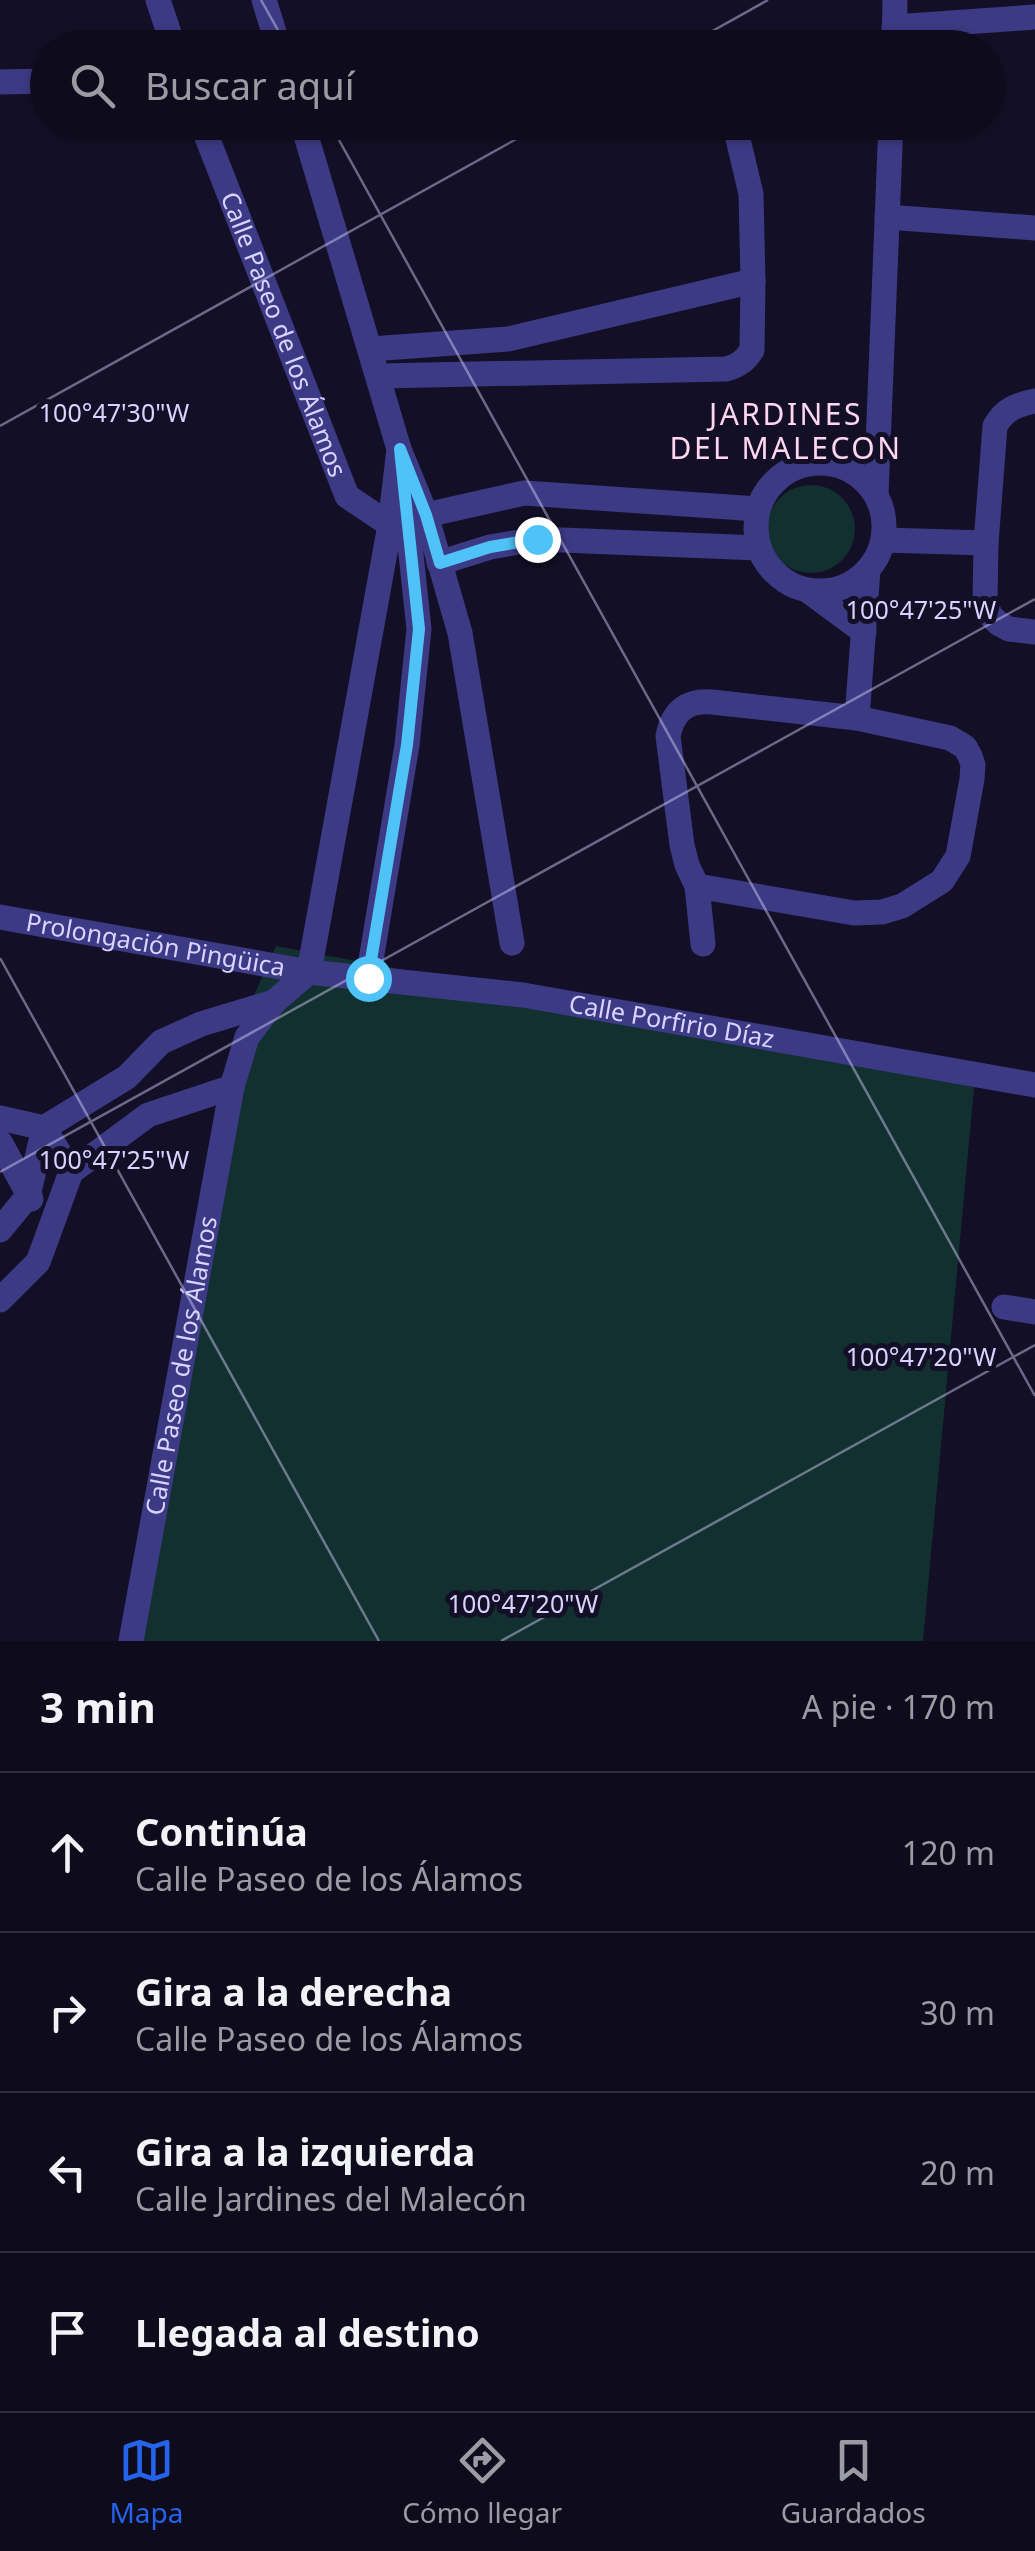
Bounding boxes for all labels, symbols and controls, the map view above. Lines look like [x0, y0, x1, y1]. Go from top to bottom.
search box [30, 30, 1005, 140]
icon: search [65, 58, 120, 113]
text: Buscar aquí [145, 59, 355, 111]
street label: Calle Paseo de los Álamos [214, 187, 356, 482]
district label: JARDINES DEL MALECON [670, 393, 902, 468]
text: 100°47'30"W [39, 395, 189, 429]
route end [515, 517, 561, 563]
text: 100°47'25"W [846, 592, 996, 626]
street label: Prolongación Pingüica [24, 904, 288, 983]
route start [346, 956, 392, 1002]
street label: Calle Porfirio Díaz [566, 985, 777, 1055]
text: 100°47'25"W [39, 1142, 189, 1176]
street label: Calle Paseo de los Álamos [136, 1213, 224, 1518]
text: 100°47'20"W [846, 1339, 996, 1373]
text: 100°47'20"W [448, 1586, 598, 1620]
text: 3 min [40, 1678, 156, 1735]
text: A pie · 170 m [802, 1685, 995, 1728]
text: Continúa [135, 1805, 308, 1857]
icon: ahead [40, 1825, 95, 1880]
text: 120 m [902, 1831, 995, 1874]
text: Calle Paseo de los Álamos [135, 1857, 523, 1900]
text: Gira a la derecha [135, 1965, 452, 2017]
icon: right [40, 1985, 95, 2040]
text: 30 m [920, 1991, 995, 2034]
text: Calle Paseo de los Álamos [135, 2017, 523, 2060]
text: Gira a la izquierda [135, 2125, 475, 2177]
icon: left [40, 2145, 95, 2200]
text: 20 m [920, 2151, 995, 2194]
text: Calle Jardines del Malecón [135, 2177, 527, 2220]
icon: arrive [40, 2305, 95, 2360]
text: Llegada al destino [135, 2306, 480, 2358]
tab: Mapa [109, 2433, 183, 2531]
tab: Cómo llegar [402, 2433, 562, 2531]
tab: Guardados [781, 2433, 926, 2531]

